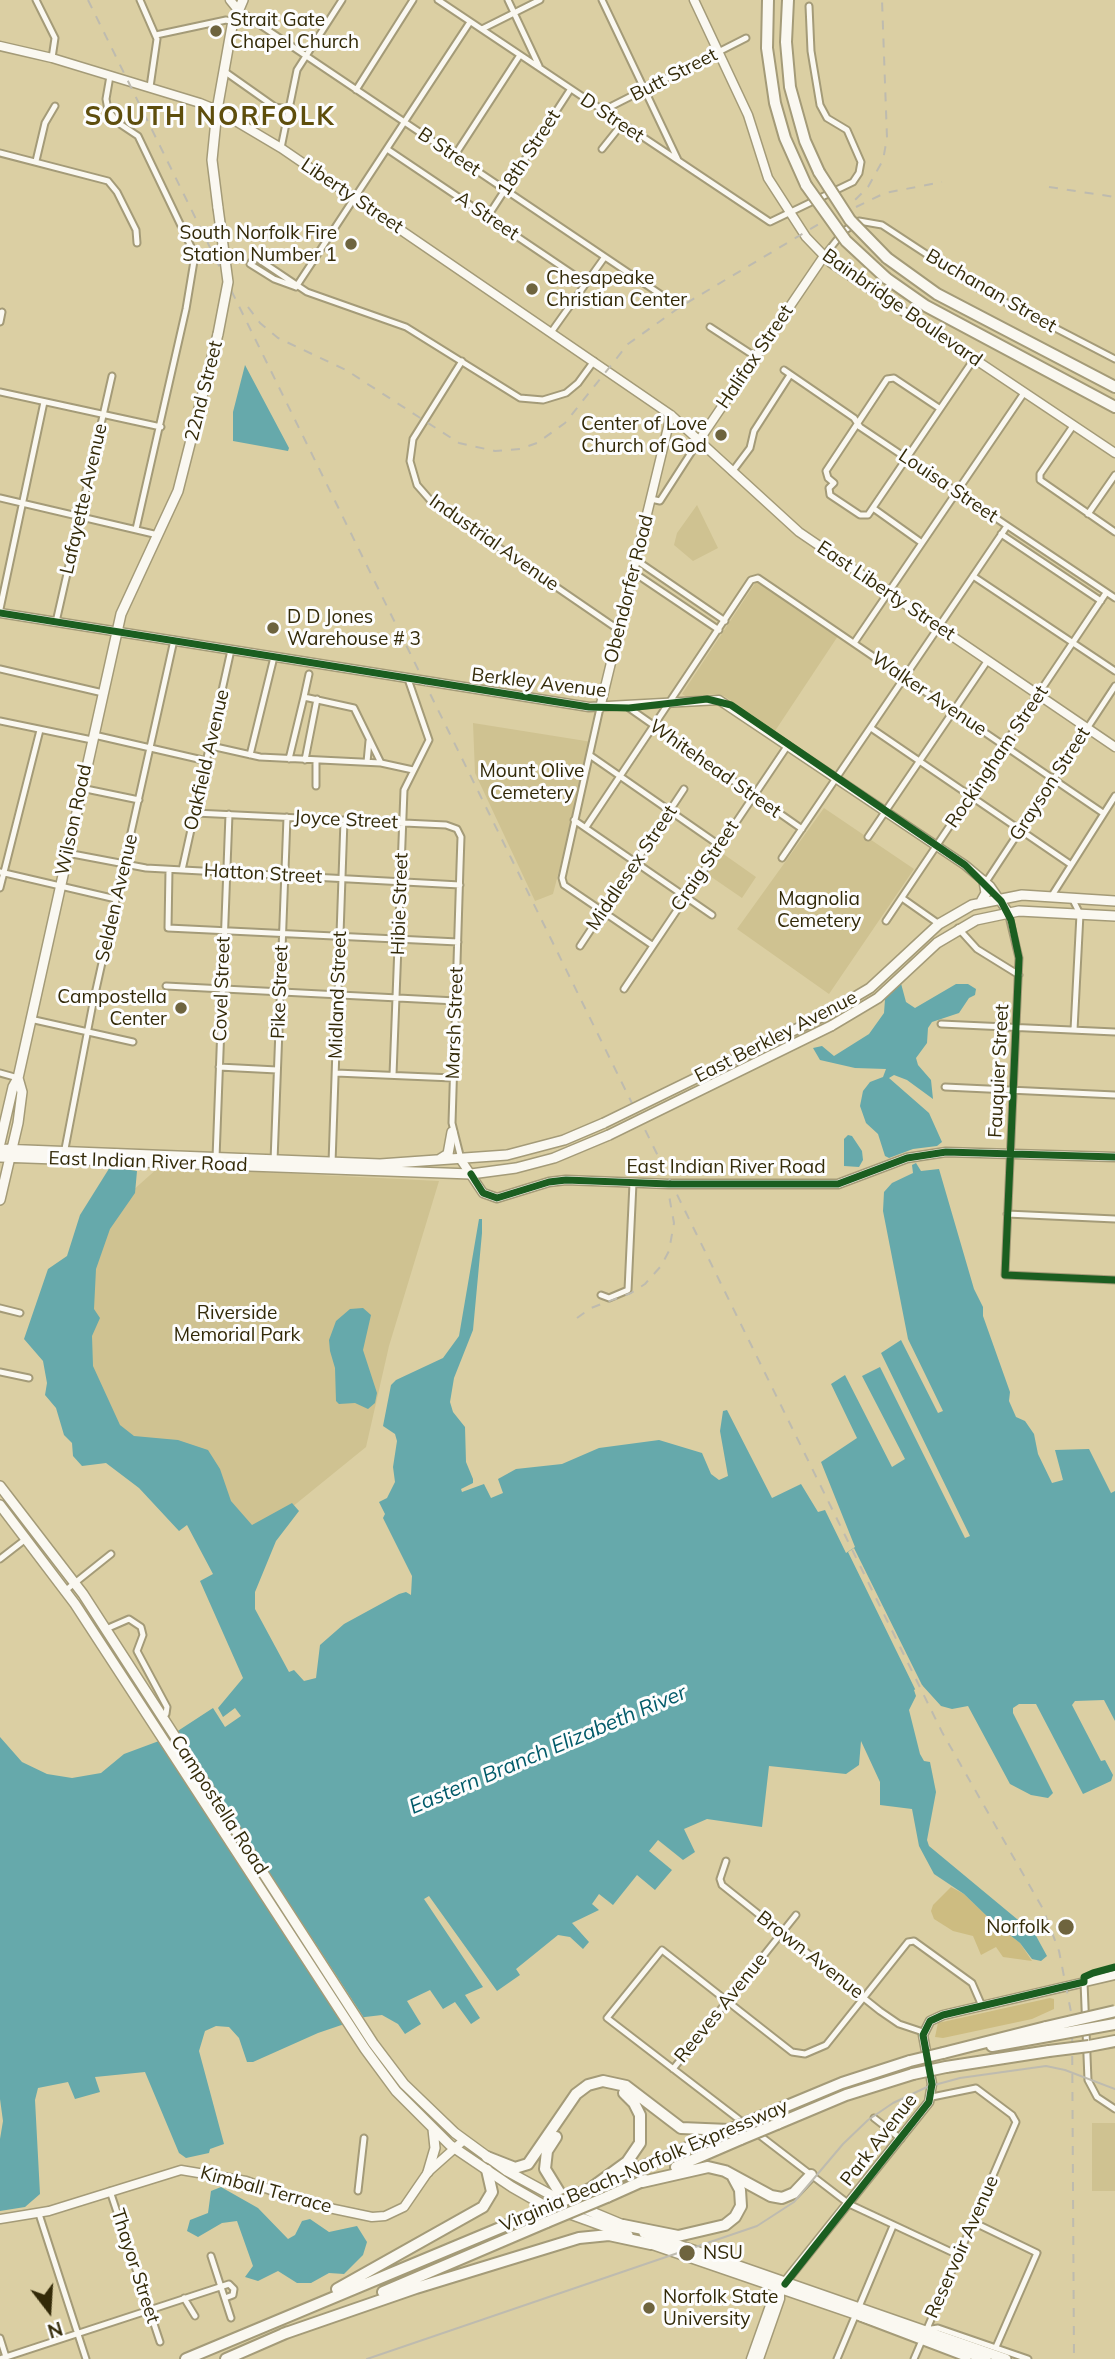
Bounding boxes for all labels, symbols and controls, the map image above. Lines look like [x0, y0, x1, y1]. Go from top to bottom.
place label: Strait Gate Chapel Church [230, 9, 359, 53]
marker: Strait Gate Chapel Church [208, 23, 224, 39]
street label: Butt Street [627, 43, 721, 107]
street label: D Street [576, 89, 648, 147]
district label: SOUTH NORFOLK [86, 101, 334, 133]
street label: 18th Street [493, 106, 565, 200]
street label: B Street [413, 123, 485, 181]
street label: Liberty Street [297, 153, 407, 239]
street label: A Street [451, 187, 523, 245]
place label: South Norfolk Fire Station Number 1 [180, 222, 337, 266]
marker: South Norfolk Fire Station Number 1 [343, 236, 359, 252]
street label: Bainbridge Boulevard [818, 244, 986, 372]
street label: Buchanan Street [922, 244, 1060, 338]
place label: Chesapeake Christian Center [546, 267, 687, 311]
marker: Chesapeake Christian Center [524, 281, 540, 297]
street label: Halifax Street [712, 301, 798, 413]
street label: 22nd Street [180, 338, 228, 444]
place label: Center of Love Church of God [581, 413, 707, 457]
street label: Lafayette Avenue [56, 421, 112, 577]
marker: Center of Love Church of God [713, 427, 729, 443]
street label: Louisa Street [894, 444, 1002, 528]
street label: Industrial Avenue [425, 490, 563, 596]
street label: Obendorfer Road [600, 512, 658, 666]
street label: East Liberty Street [813, 536, 959, 646]
place label: D D Jones Warehouse # 3 [287, 606, 421, 650]
marker: D D Jones Warehouse # 3 [265, 620, 281, 636]
street label: Walker Avenue [867, 647, 991, 741]
street label: Berkley Avenue [470, 663, 608, 703]
street label: Rockingham Street [941, 681, 1053, 833]
street label: Oakfield Avenue [180, 687, 234, 833]
street label: Whitehead Street [645, 715, 785, 823]
street label: Grayson Street [1005, 723, 1095, 845]
park label: Mount Olive Cemetery [480, 760, 584, 804]
street label: Wilson Road [51, 762, 97, 878]
street label: Middlesex Street [582, 801, 682, 935]
street label: Joyce Street [293, 806, 399, 834]
street label: Craig Street [666, 816, 744, 916]
street label: Selden Avenue [91, 832, 143, 964]
street label: Hibie Street [387, 852, 413, 956]
street label: Hatton Street [203, 860, 323, 888]
park label: Magnolia Cemetery [777, 888, 861, 932]
street label: Midland Street [324, 931, 352, 1059]
street label: Covel Street [209, 936, 235, 1042]
street label: Pike Street [267, 944, 293, 1040]
street label: Marsh Street [442, 966, 468, 1080]
place label: Campostella Center [57, 986, 167, 1030]
street label: East Berkley Avenue [691, 986, 861, 1088]
marker: Campostella Center [173, 1000, 189, 1016]
street label: Fauquier Street [984, 1003, 1014, 1139]
street label: East Indian River Road [48, 1147, 248, 1177]
street label: East Indian River Road [626, 1156, 826, 1178]
park label: Riverside Memorial Park [174, 1302, 300, 1346]
water label: Eastern Branch Elizabeth River [406, 1680, 690, 1820]
street label: Campostella Road [166, 1731, 272, 1879]
street label: Brown Avenue [752, 1906, 868, 2004]
place label: Norfolk [986, 1916, 1050, 1938]
marker: Norfolk [1056, 1917, 1076, 1937]
street label: Reeves Avenue [670, 1949, 772, 2067]
street label: Park Avenue [836, 2089, 922, 2191]
street label: Virginia Beach-Norfolk Expressway [496, 2095, 792, 2237]
street label: Kimball Terrace [198, 2162, 334, 2218]
street label: Reservoir Avenue [920, 2172, 1004, 2322]
street label: Thayor Street [106, 2206, 164, 2326]
place label: NSU [703, 2242, 743, 2264]
marker: NSU [677, 2243, 697, 2263]
north arrow [14, 2275, 84, 2345]
place label: Norfolk State University [663, 2286, 778, 2330]
marker: Norfolk State University [641, 2300, 657, 2316]
text: N [45, 2317, 66, 2344]

